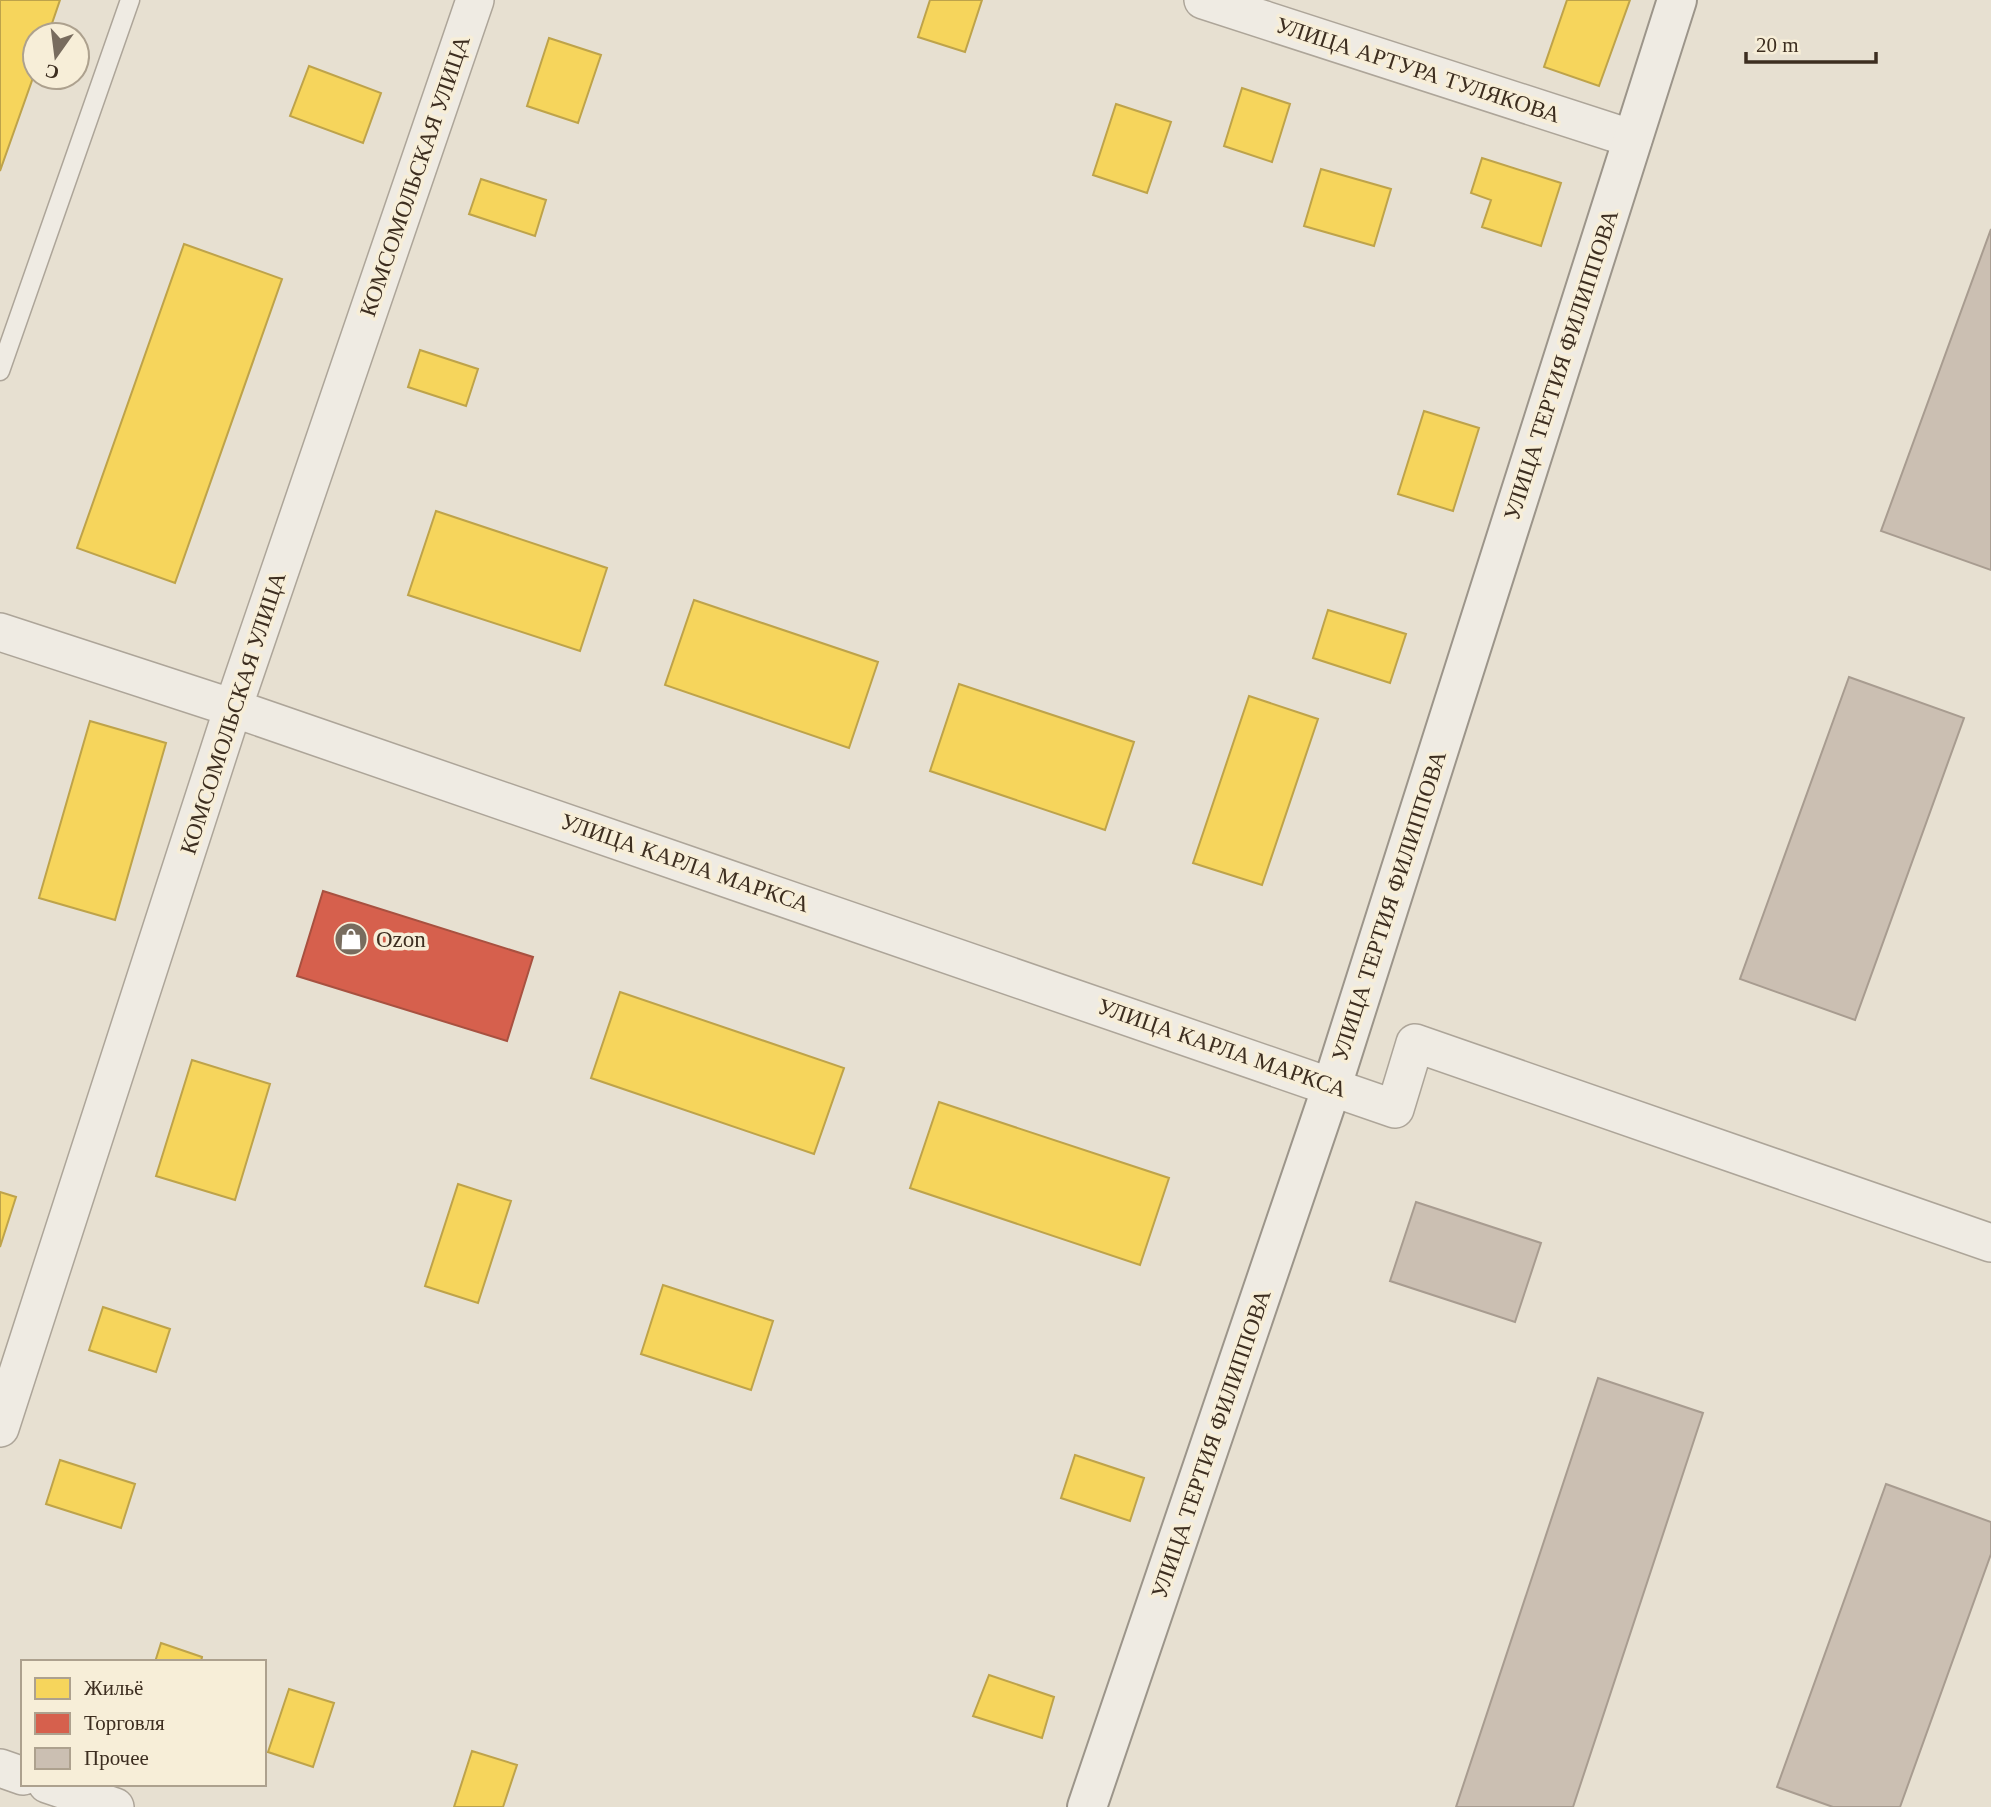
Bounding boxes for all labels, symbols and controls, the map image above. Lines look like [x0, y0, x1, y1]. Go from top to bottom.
street label: УЛИЦА АРТУРА ТУЛЯКОВА [1273, 12, 1564, 128]
north arrow [21, 21, 91, 91]
scale bar [1746, 21, 1876, 65]
street label: КОМСОМОЛЬСКАЯ УЛИЦА [355, 32, 475, 320]
text: 20 m [1756, 33, 1799, 57]
text: С [43, 60, 61, 84]
street label: УЛИЦА ТЕРТИЯ ФИЛИППОВА [1499, 206, 1623, 523]
street label: КОМСОМОЛЬСКАЯ УЛИЦА [175, 568, 291, 857]
street label: УЛИЦА ТЕРТИЯ ФИЛИППОВА [1327, 747, 1451, 1064]
street label: УЛИЦА КАРЛА МАРКСА [557, 809, 813, 917]
shop icon: Ozon [332, 920, 370, 958]
place label: Ozon [376, 927, 426, 952]
street label: УЛИЦА КАРЛА МАРКСА [1094, 994, 1350, 1102]
street label: УЛИЦА ТЕРТИЯ ФИЛИППОВА [1146, 1286, 1276, 1602]
legend [21, 1660, 266, 1786]
text: Жильё [84, 1676, 143, 1700]
text: Торговля [84, 1711, 165, 1735]
text: Прочее [84, 1746, 149, 1770]

